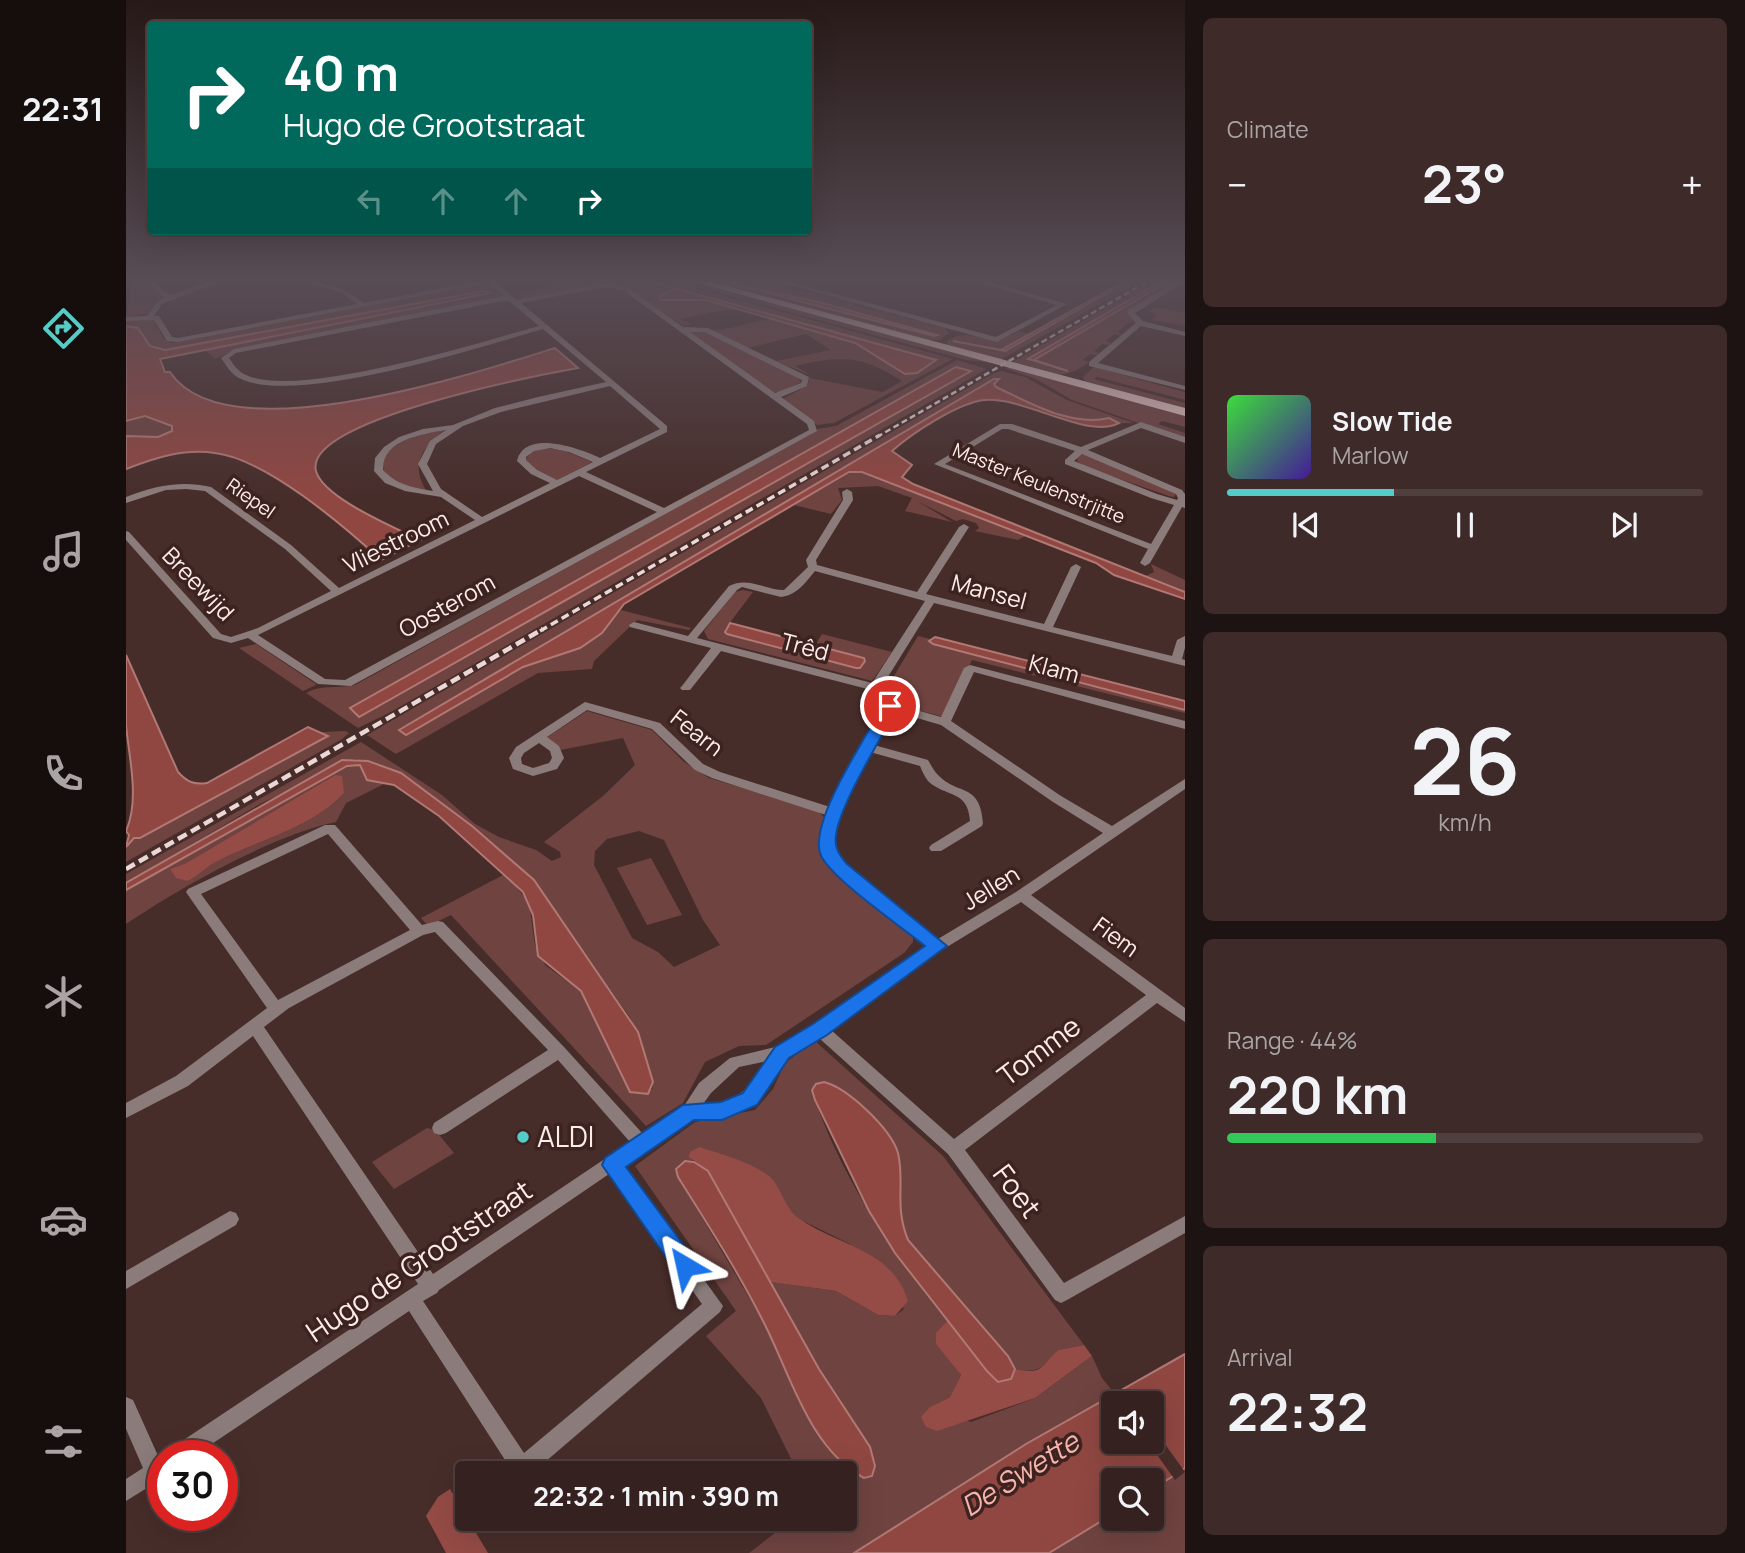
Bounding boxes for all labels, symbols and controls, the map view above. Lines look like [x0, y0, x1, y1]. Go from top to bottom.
text: 40 m [283, 39, 399, 106]
icon: right [168, 49, 259, 140]
text: 22:31 [22, 87, 104, 131]
text: Hugo de Grootstraat [283, 103, 586, 147]
text: Climate [1227, 113, 1309, 145]
text: 23° [1422, 148, 1507, 219]
text: − [1227, 158, 1248, 210]
text: + [1681, 158, 1703, 210]
icon: left [351, 182, 389, 220]
icon: ahead [424, 182, 462, 220]
icon: ahead [497, 182, 535, 220]
icon: right [570, 182, 608, 220]
icon: directions [39, 304, 88, 353]
text: Slow Tide [1332, 403, 1453, 439]
street label: Master Keulenstrjitte [949, 437, 1129, 529]
text: Marlow [1332, 439, 1409, 471]
street label: Riepel [221, 472, 281, 524]
street label: Vliestroom [337, 502, 454, 580]
icon: previous [1287, 506, 1325, 544]
icon: pause [1446, 506, 1484, 544]
icon: next [1605, 506, 1643, 544]
icon: music [39, 527, 88, 576]
street label: Breewijd [156, 539, 242, 627]
street label: Oosterom [393, 566, 500, 645]
street label: Mansel [948, 566, 1030, 616]
street label: Trêd [778, 624, 833, 668]
street label: Klam [1025, 646, 1083, 690]
pin [860, 676, 920, 736]
icon: arrive [871, 687, 909, 725]
text: 26 [1410, 698, 1520, 822]
street label: Fearn [664, 701, 731, 763]
icon: phone [39, 749, 88, 798]
text: km/h [1438, 806, 1492, 838]
street label: Jellen [956, 857, 1025, 917]
street label: Fiem [1087, 909, 1146, 964]
icon: climate [39, 972, 88, 1021]
street label: Tomme [989, 1007, 1088, 1094]
text: Range · 44% [1227, 1024, 1358, 1056]
text: 220 km [1227, 1059, 1408, 1130]
place label: ALDI [537, 1117, 594, 1155]
marker: ALDI [515, 1129, 531, 1145]
street label: Foet [985, 1156, 1050, 1225]
street label: Hugo de Grootstraat [298, 1170, 539, 1350]
icon: car [39, 1195, 88, 1244]
position arrow [648, 1229, 722, 1303]
text: Arrival [1227, 1341, 1293, 1373]
text: 22:32 [1227, 1376, 1368, 1447]
map controls [1101, 1391, 1164, 1531]
button: sound [1101, 1391, 1164, 1454]
icon: filters [39, 1417, 88, 1466]
water label: De Swette [953, 1421, 1087, 1524]
speed limit sign: 30 [147, 1440, 238, 1531]
button: search [1101, 1468, 1164, 1531]
text: 22:32 · 1 min · 390 m [533, 1478, 779, 1514]

